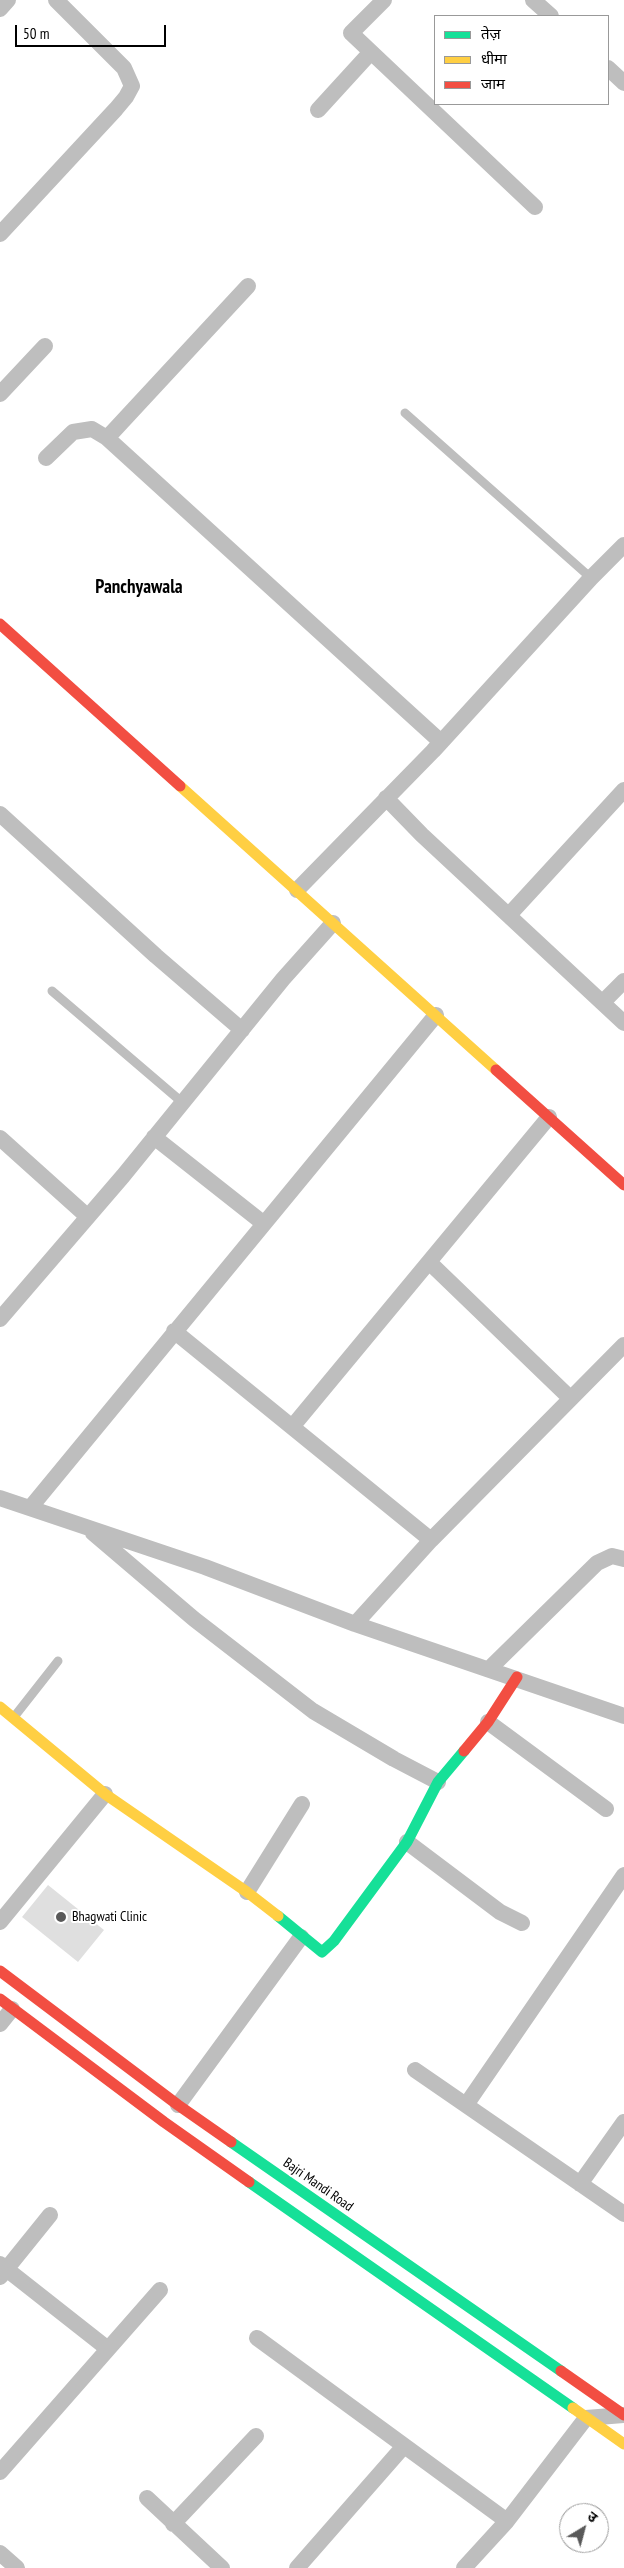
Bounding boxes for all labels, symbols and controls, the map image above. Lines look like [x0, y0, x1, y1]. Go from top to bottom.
scale bar [18, 15, 169, 47]
legend [434, 15, 609, 105]
text: 50 m [23, 24, 49, 43]
text: तेज़ [481, 24, 501, 43]
text: धीमा [481, 49, 507, 68]
text: जाम [481, 74, 505, 93]
district label: Panchyawala [95, 577, 183, 599]
place label: Bhagwati Clinic [72, 1909, 147, 1925]
marker: Bhagwati Clinic [54, 1910, 68, 1924]
street label: Bajri Mandi Road [280, 2155, 356, 2215]
north arrow [559, 2503, 609, 2553]
text: उ [584, 2507, 601, 2526]

